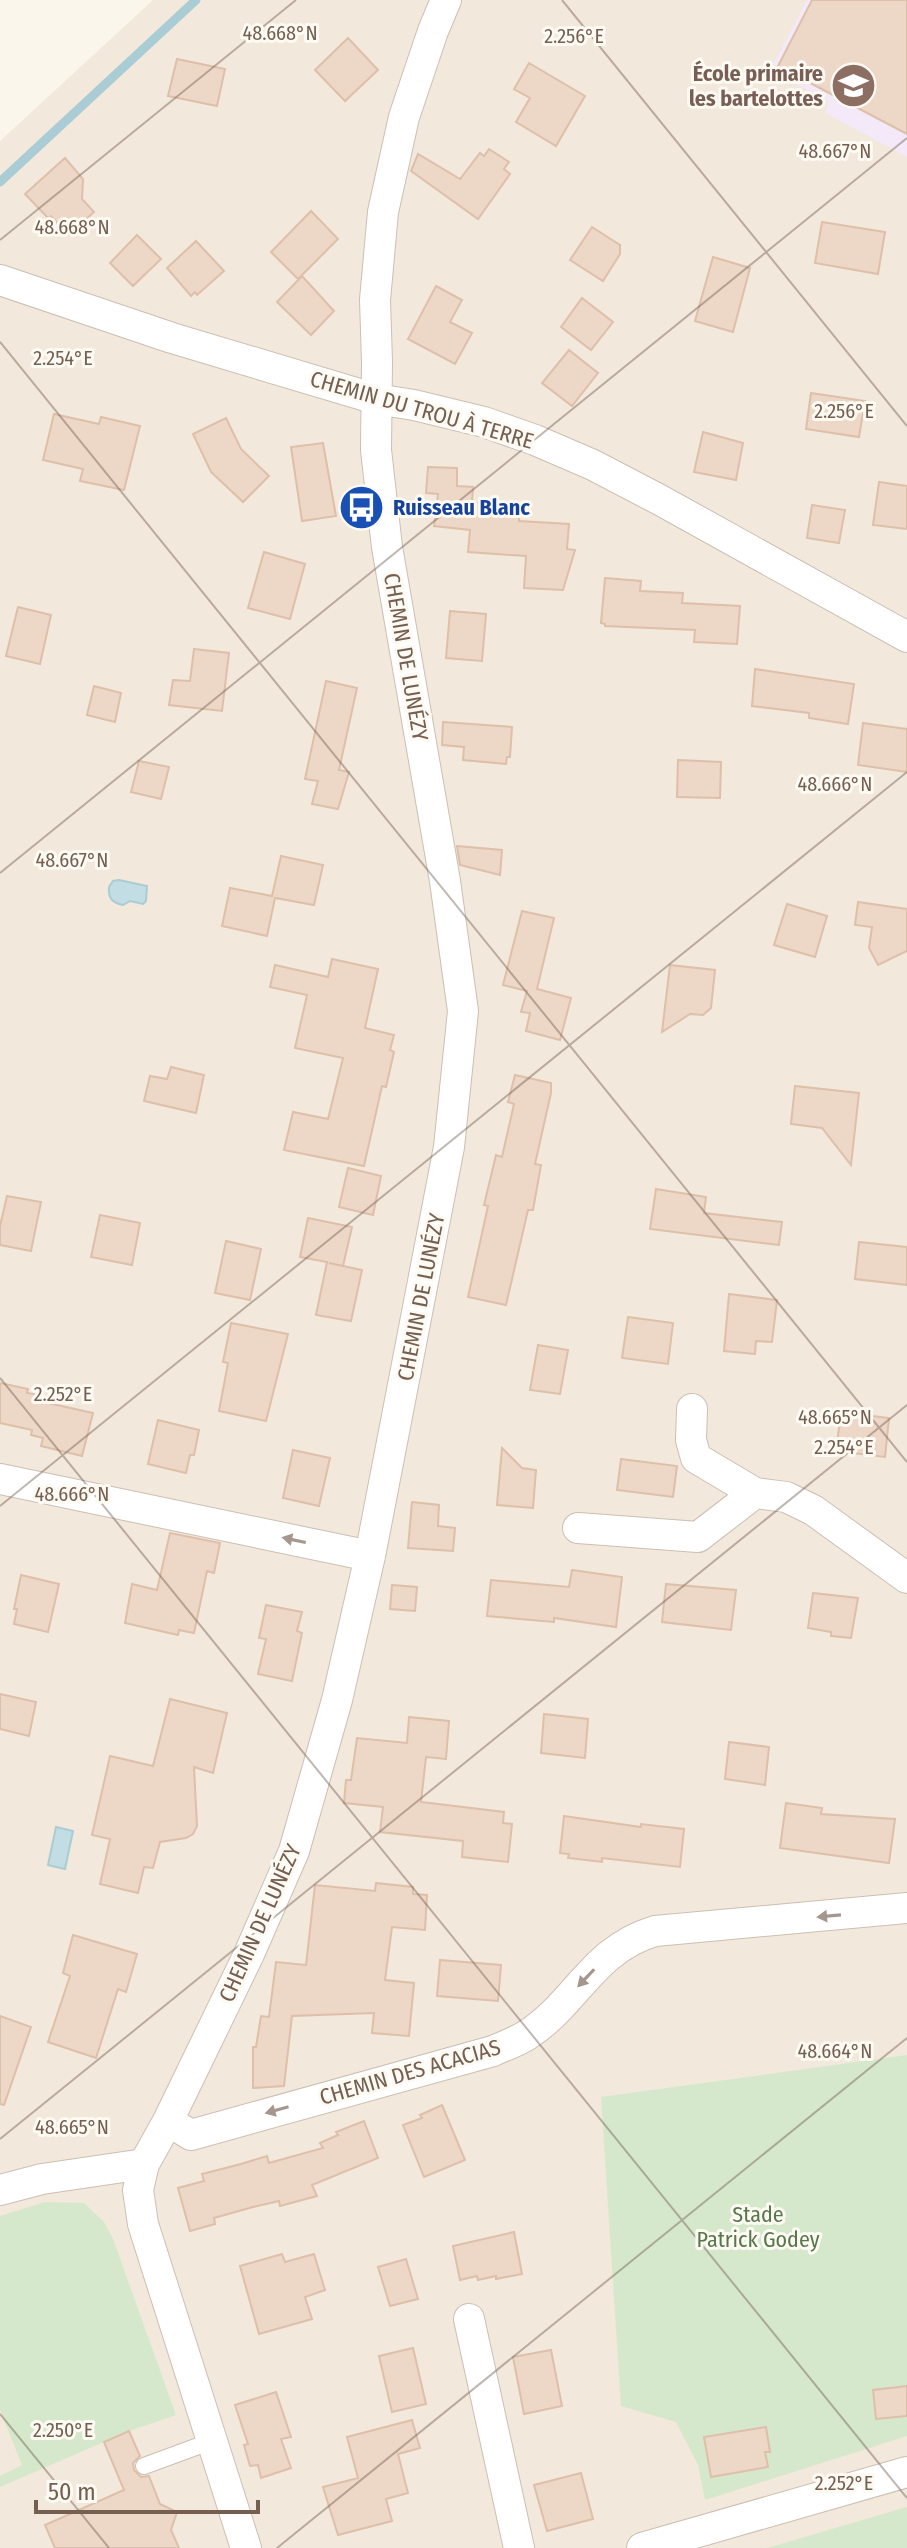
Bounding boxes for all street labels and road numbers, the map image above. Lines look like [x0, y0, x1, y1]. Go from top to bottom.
street label: CHEMIN DU TROU À TERRE [307, 365, 537, 455]
street label: CHEMIN DE LUNÉZY [378, 571, 434, 743]
street label: CHEMIN DE LUNÉZY [392, 1211, 450, 1383]
street label: CHEMIN DE LUNÉZY [213, 1840, 307, 2006]
street label: CHEMIN DES ACACIAS [316, 2033, 504, 2111]

